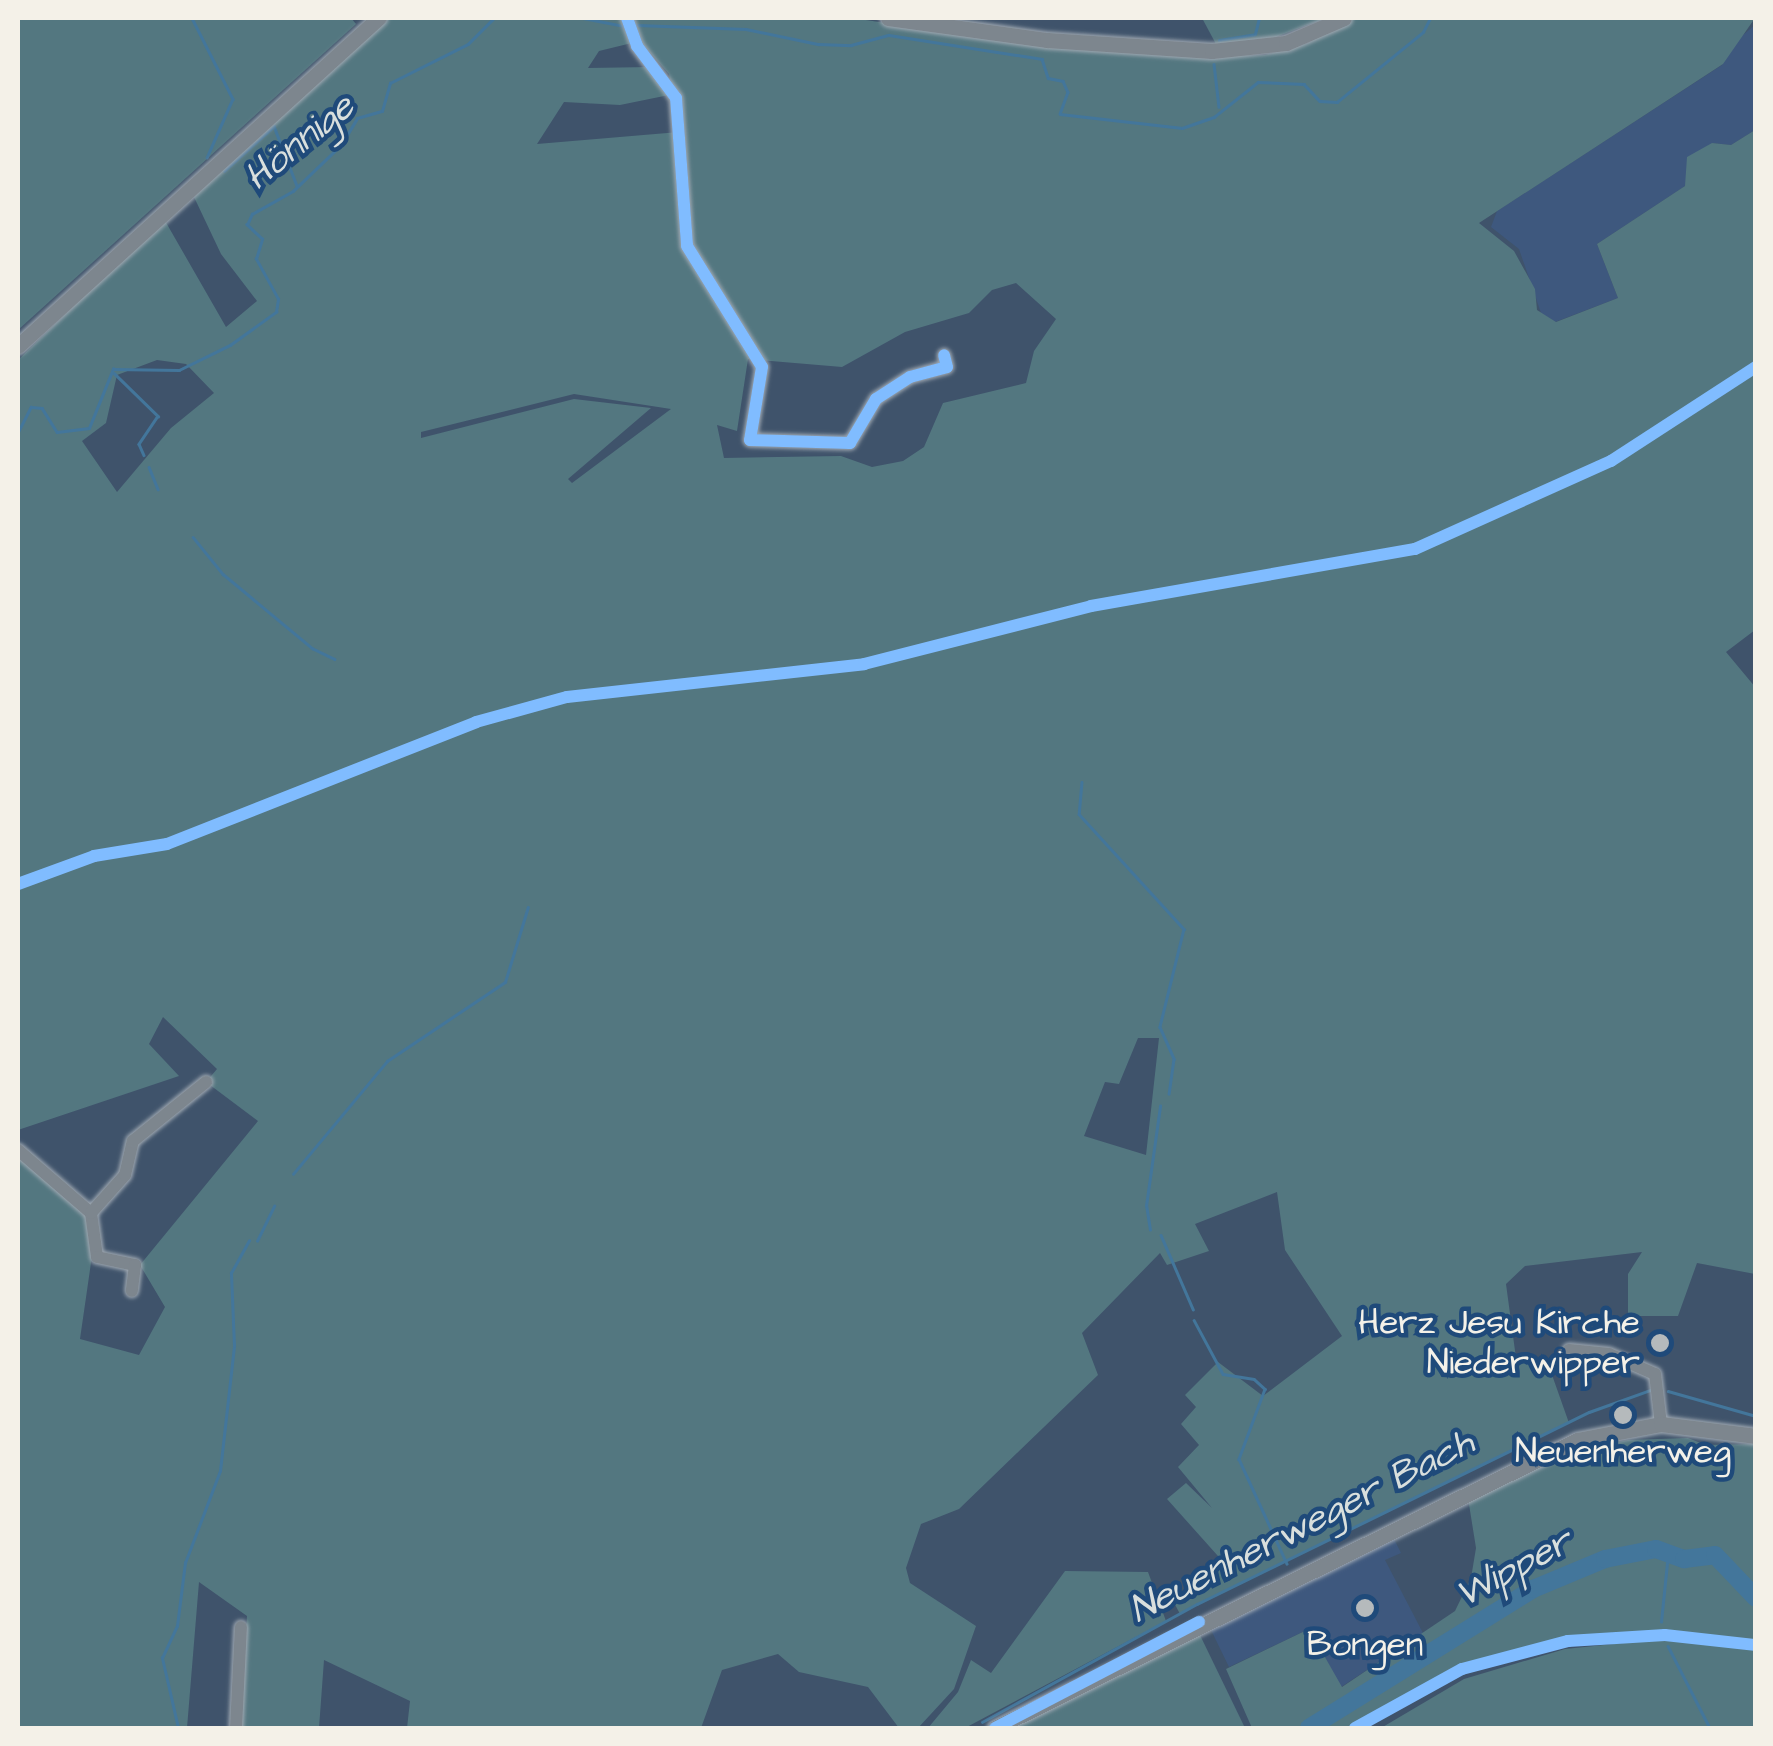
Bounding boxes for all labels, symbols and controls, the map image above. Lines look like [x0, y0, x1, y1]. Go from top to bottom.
water label: Hönnige [236, 85, 364, 201]
place label: Herz Jesu Kirche Niederwipper [1358, 1302, 1640, 1384]
marker: Herz Jesu Kirche Niederwipper [1649, 1332, 1671, 1354]
marker: Neuenherweg [1612, 1404, 1634, 1426]
water label: Neuenherweger Bach [1122, 1420, 1482, 1634]
place label: Neuenherweg [1515, 1431, 1731, 1473]
water label: Wipper [1448, 1519, 1580, 1619]
marker: Bongen [1354, 1597, 1376, 1619]
place label: Bongen [1307, 1624, 1423, 1666]

